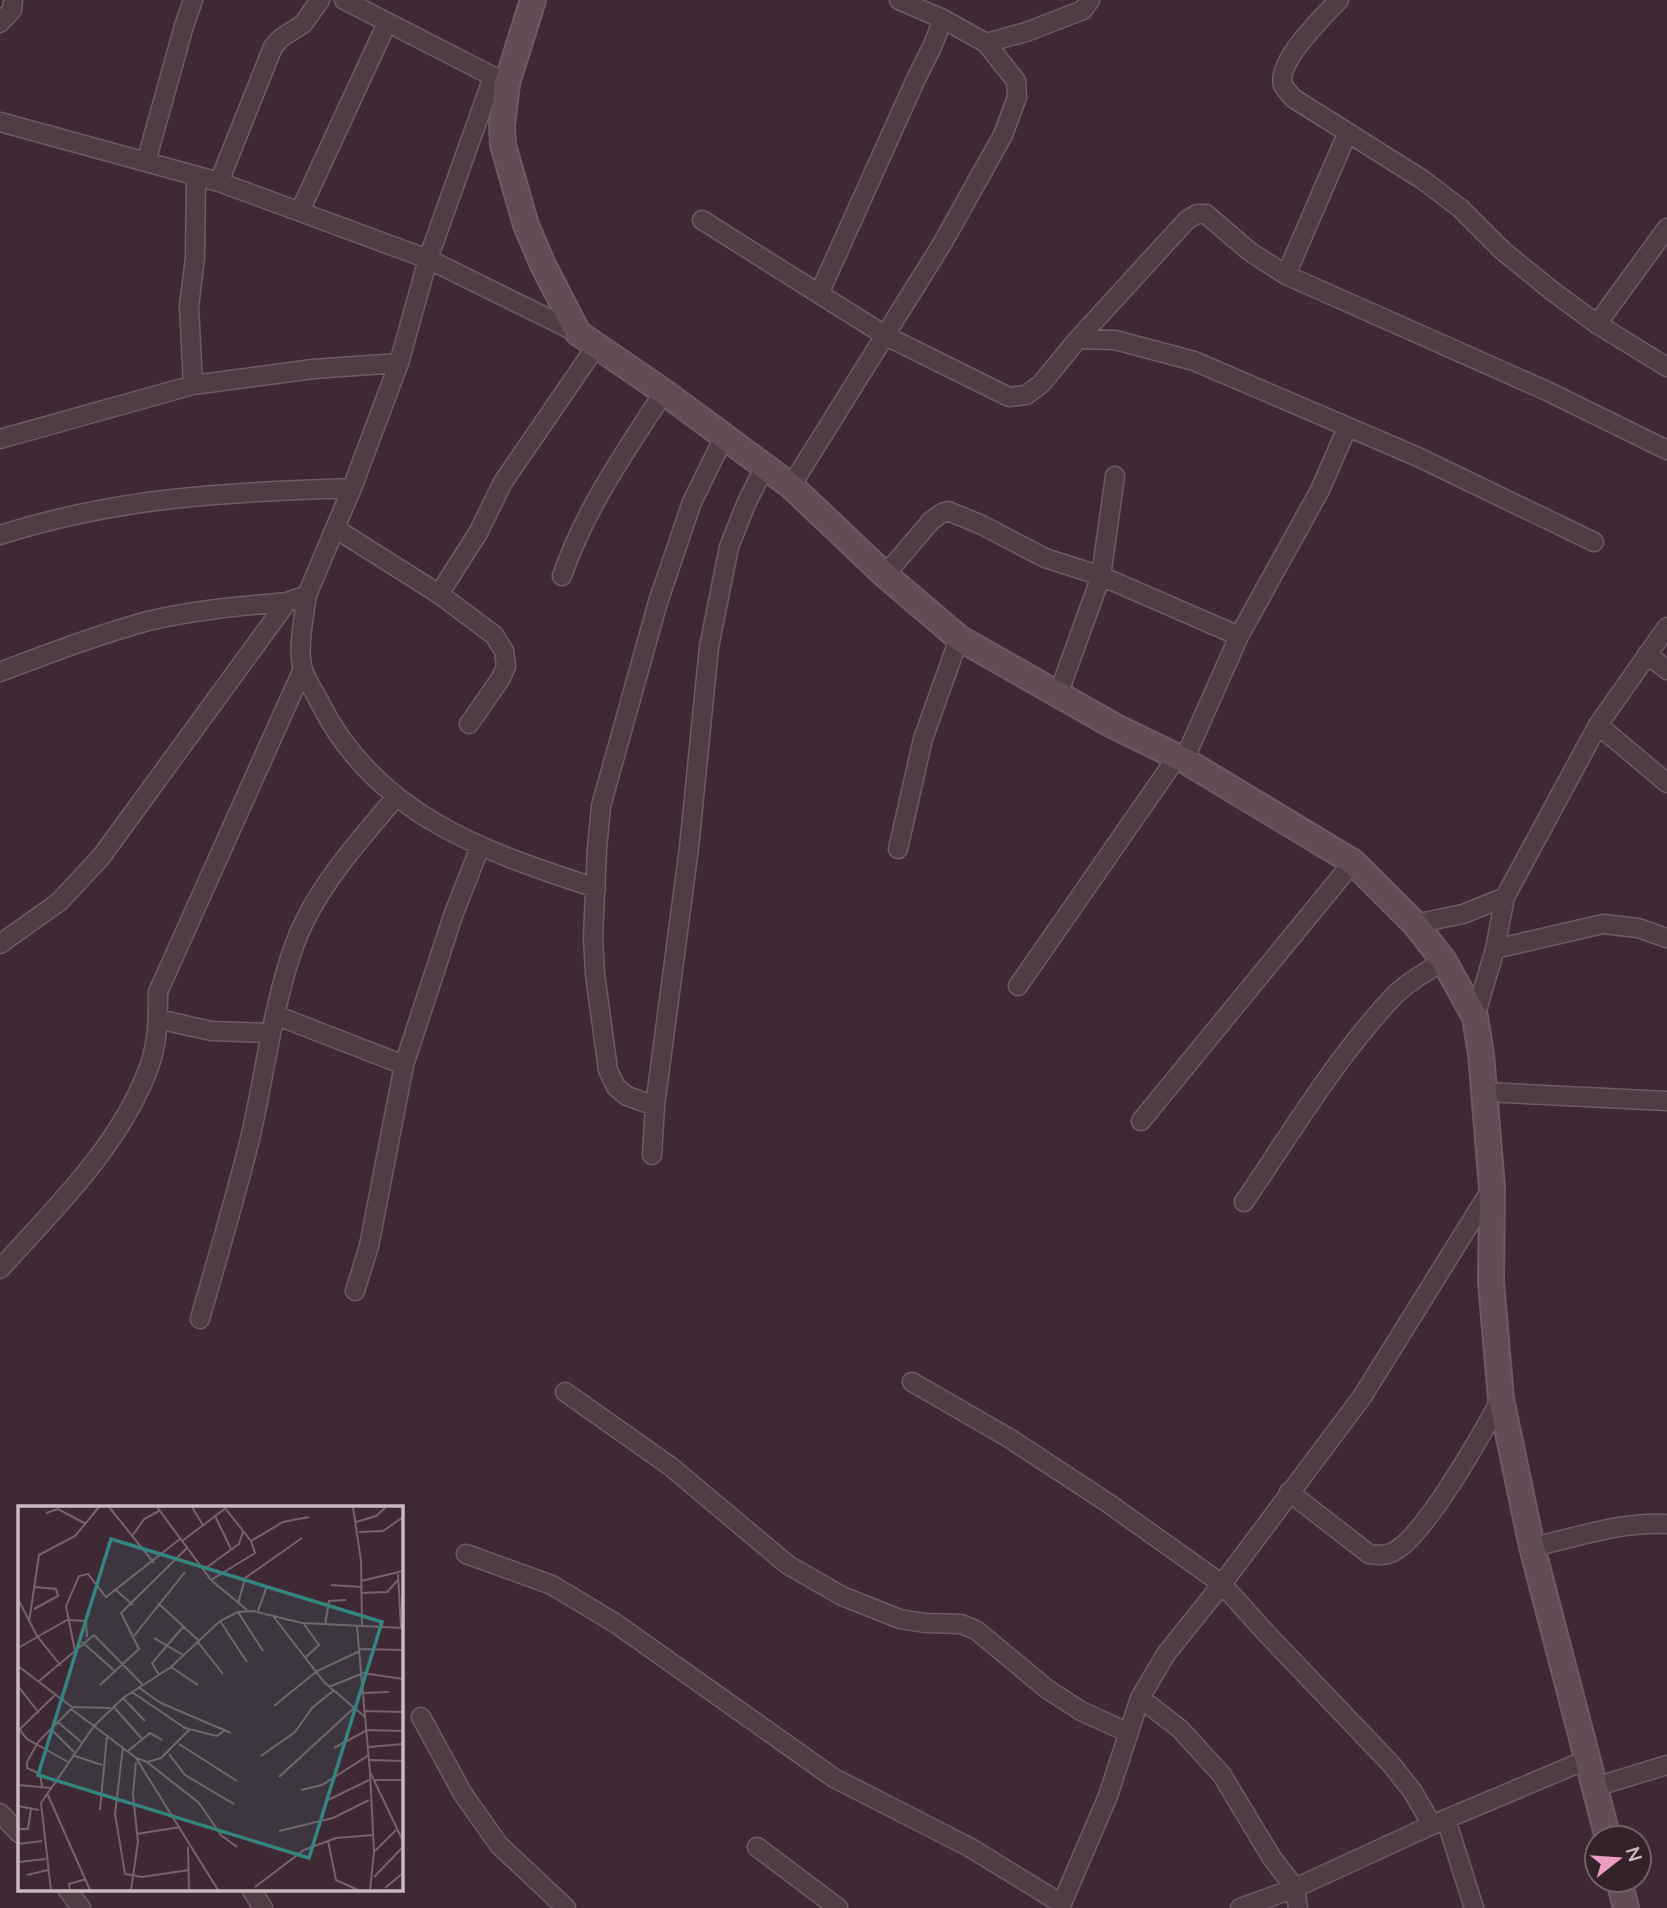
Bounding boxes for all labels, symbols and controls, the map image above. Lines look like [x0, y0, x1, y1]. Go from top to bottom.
inset map [18, 1506, 402, 1890]
north arrow [1583, 1824, 1653, 1894]
text: N [1621, 1844, 1648, 1864]

